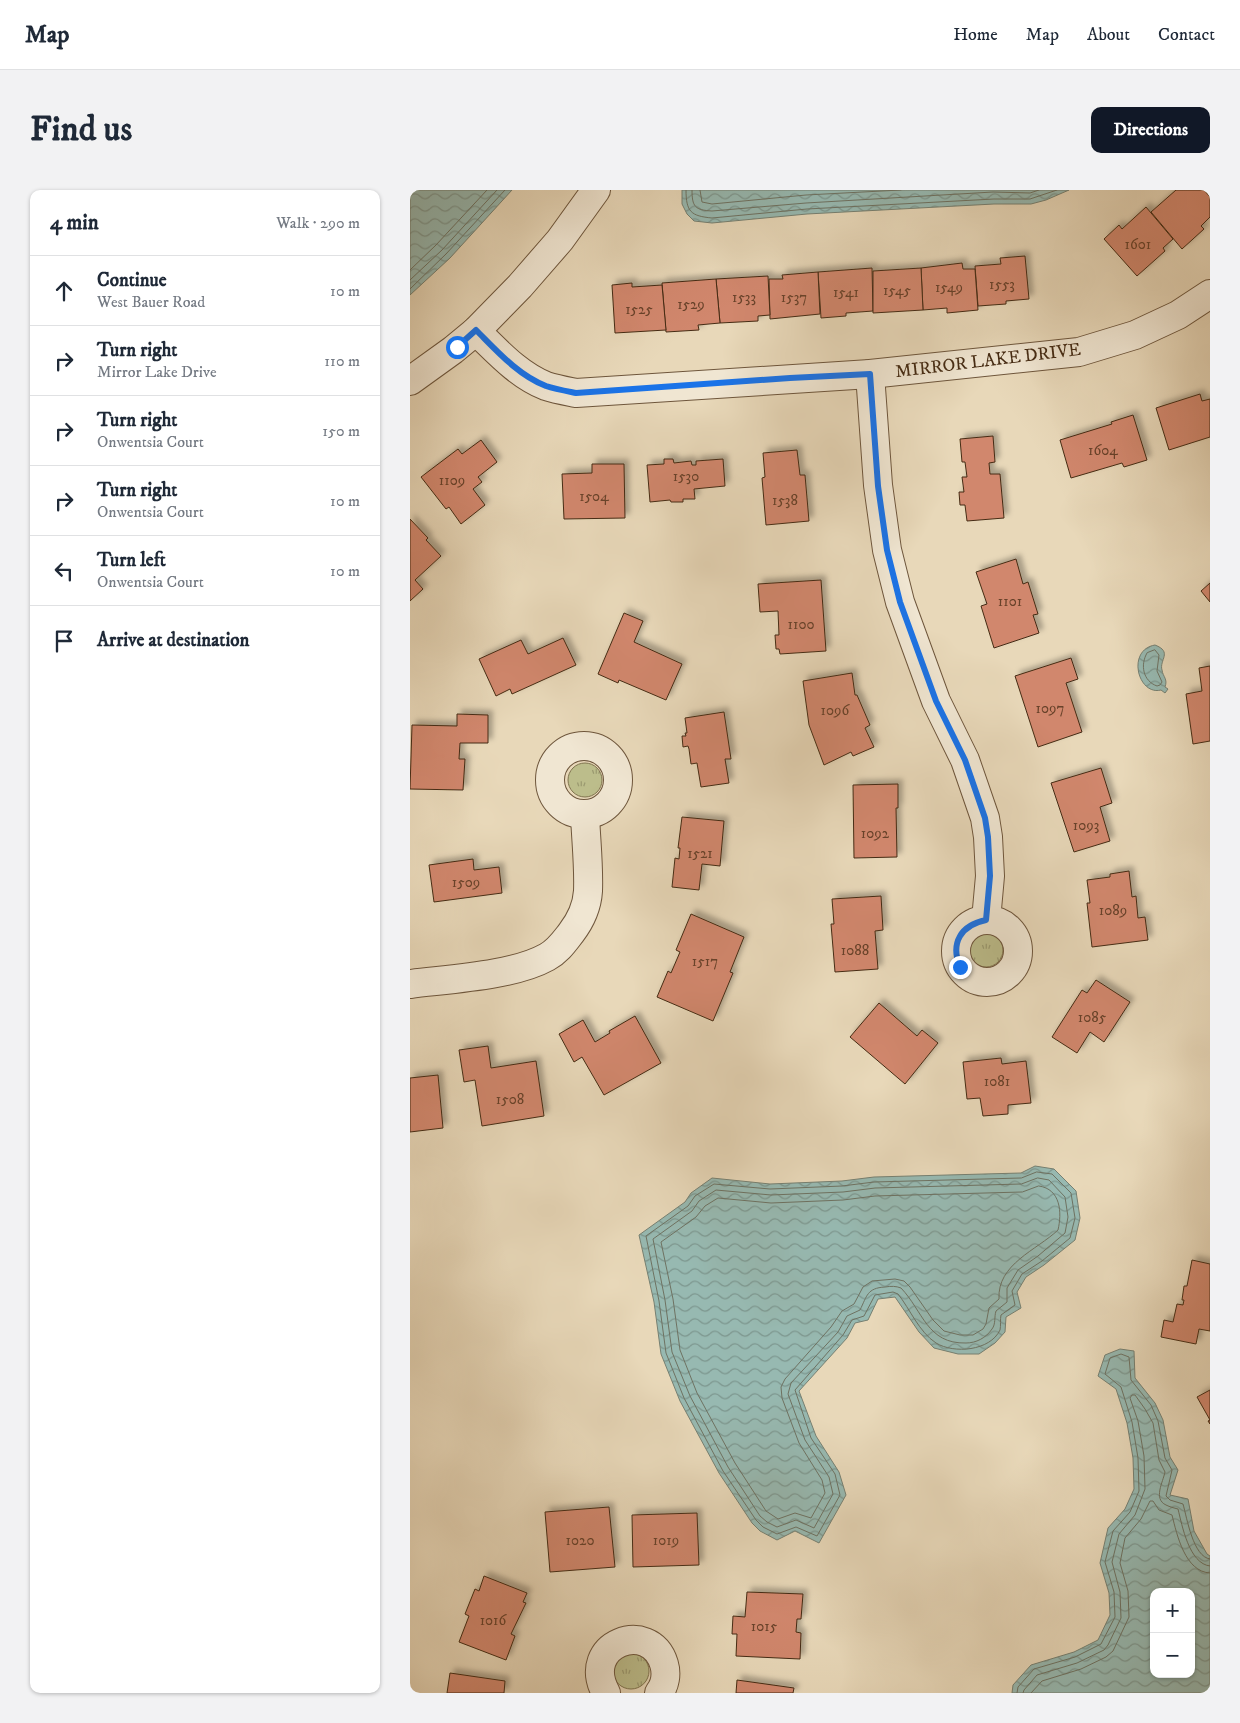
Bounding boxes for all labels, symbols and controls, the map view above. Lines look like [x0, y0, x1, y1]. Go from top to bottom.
text: Map [25, 20, 69, 50]
text: Home [953, 24, 998, 46]
text: Map [1026, 24, 1059, 46]
text: About [1087, 24, 1130, 46]
text: Contact [1158, 24, 1215, 46]
button: Directions [1091, 107, 1210, 153]
text: Find us [30, 108, 132, 152]
text: 4 min [50, 210, 99, 236]
text: Walk · 290 m [276, 213, 360, 233]
house number: 1601 [1125, 235, 1151, 254]
text: Continue [97, 269, 167, 292]
house number: 1553 [989, 275, 1015, 294]
icon: ahead [50, 277, 78, 305]
house number: 1549 [935, 278, 963, 297]
text: 10 m [330, 281, 360, 301]
house number: 1545 [883, 281, 912, 300]
house number: 1541 [833, 283, 859, 302]
house number: 1533 [732, 288, 756, 307]
house number: 1537 [781, 288, 807, 307]
text: West Bauer Road [97, 292, 205, 312]
house number: 1529 [677, 295, 705, 314]
house number: 1525 [625, 300, 653, 319]
route start [446, 336, 469, 359]
text: Turn right [97, 339, 177, 362]
street label: MIRROR LAKE DRIVE [894, 339, 1082, 383]
icon: right [50, 347, 78, 375]
text: 110 m [324, 351, 360, 371]
text: Mirror Lake Drive [97, 362, 217, 382]
text: Turn right [97, 409, 177, 432]
icon: right [50, 417, 78, 445]
text: 150 m [322, 421, 360, 441]
text: Onwentsia Court [97, 432, 204, 452]
house number: 1604 [1088, 441, 1118, 460]
house number: 1530 [673, 467, 699, 486]
house number: 1109 [439, 471, 465, 490]
text: Turn right [97, 479, 177, 502]
icon: right [50, 487, 78, 515]
house number: 1504 [579, 487, 609, 506]
text: 10 m [330, 491, 360, 511]
house number: 1538 [772, 491, 798, 510]
text: Onwentsia Court [97, 502, 204, 522]
text: Turn left [97, 549, 166, 572]
icon: left [50, 557, 78, 585]
text: 10 m [330, 561, 360, 581]
text: Onwentsia Court [97, 572, 204, 592]
house number: 1101 [998, 592, 1022, 611]
house number: 1100 [787, 615, 815, 634]
icon: arrive [50, 627, 78, 655]
text: Arrive at destination [97, 629, 249, 652]
house number: 1097 [1036, 699, 1065, 718]
house number: 1096 [821, 701, 851, 720]
house number: 1093 [1073, 816, 1099, 835]
house number: 1092 [861, 824, 890, 843]
house number: 1521 [687, 844, 713, 863]
house number: 1509 [452, 873, 480, 892]
house number: 1089 [1099, 901, 1127, 920]
house number: 1088 [841, 941, 869, 960]
house number: 1517 [692, 952, 718, 971]
route end [949, 956, 972, 979]
house number: 1085 [1078, 1008, 1107, 1027]
house number: 1081 [984, 1072, 1010, 1091]
house number: 1508 [496, 1090, 524, 1109]
house number: 1020 [566, 1531, 594, 1550]
house number: 1019 [653, 1531, 679, 1550]
map controls [1150, 1588, 1195, 1678]
button: + [1150, 1588, 1195, 1633]
house number: 1016 [480, 1611, 508, 1630]
house number: 1015 [751, 1617, 778, 1636]
button: − [1150, 1633, 1195, 1678]

